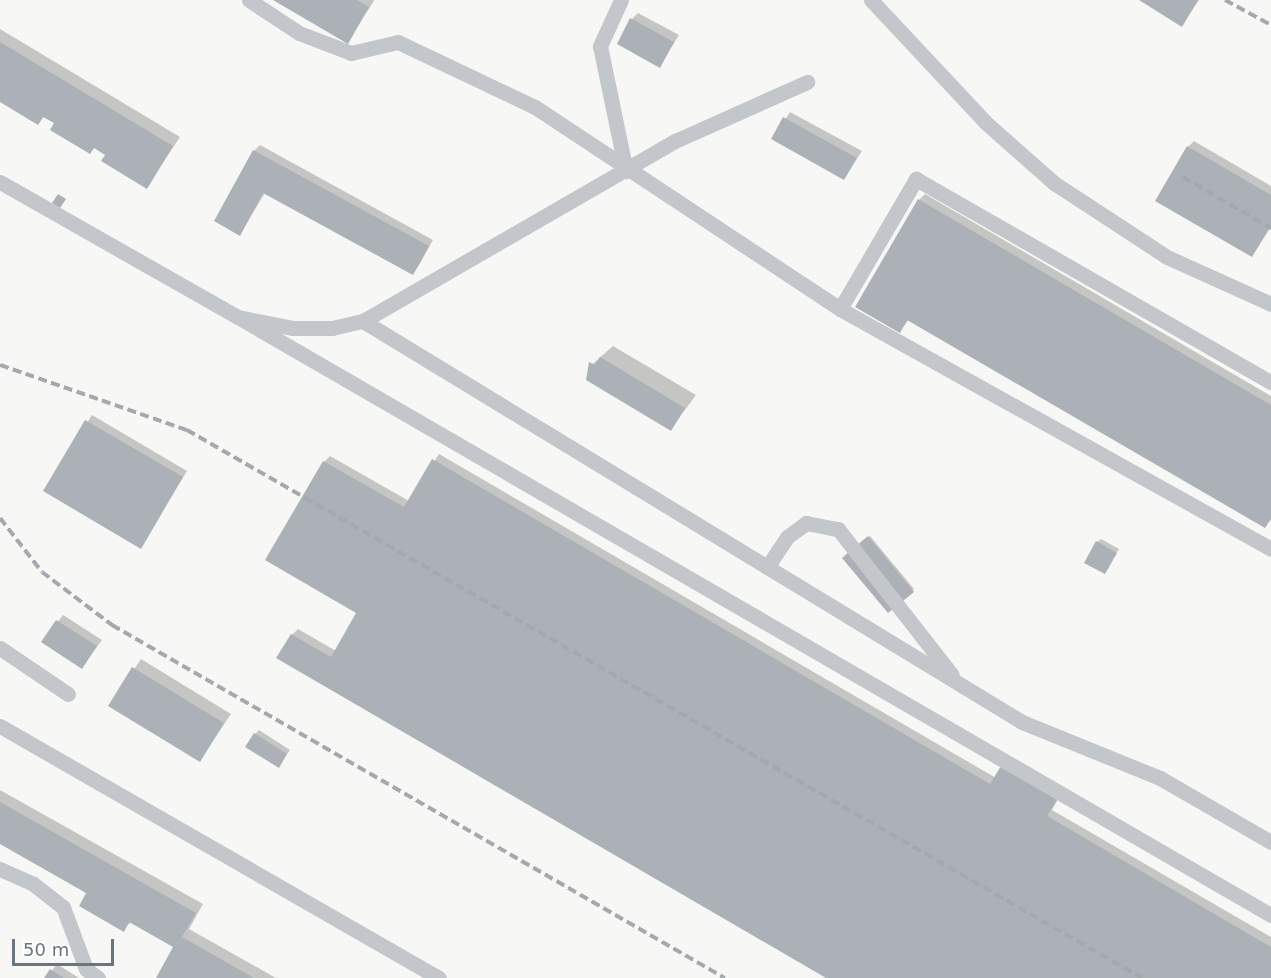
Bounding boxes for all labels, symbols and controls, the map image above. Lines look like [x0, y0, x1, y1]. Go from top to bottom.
scale bar [15, 927, 117, 965]
text: 50 m [23, 939, 69, 960]

